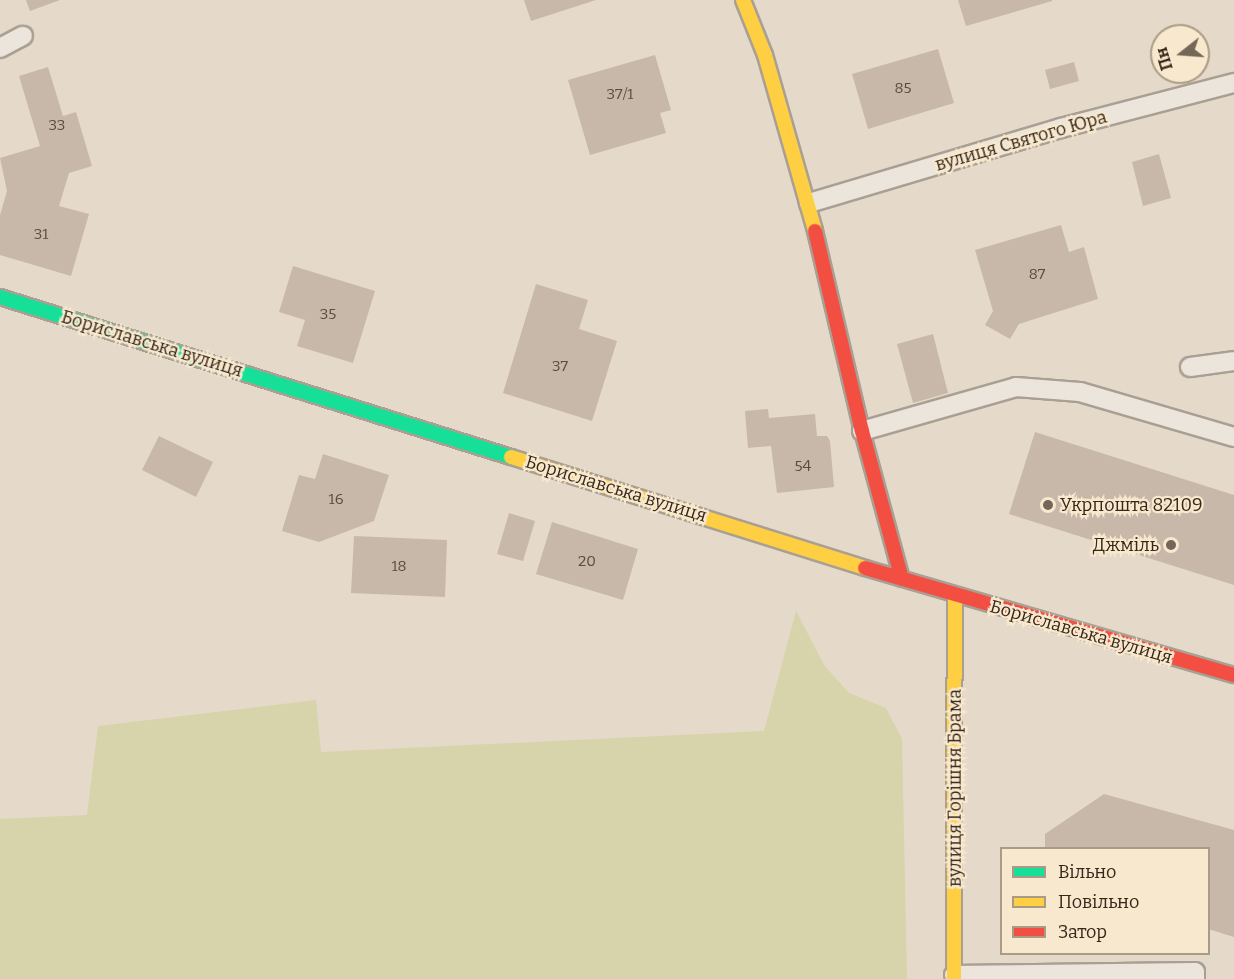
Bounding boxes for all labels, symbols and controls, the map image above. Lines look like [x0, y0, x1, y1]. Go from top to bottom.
north arrow [1150, 24, 1210, 84]
text: Пн [1152, 45, 1177, 73]
house number: 85 [894, 80, 912, 98]
house number: 37/1 [607, 86, 633, 104]
street label: вулиця Святого Юра [933, 106, 1109, 176]
house number: 33 [49, 117, 65, 135]
house number: 31 [34, 226, 48, 244]
house number: 87 [1029, 266, 1045, 284]
street label: Бориславська вулиця [59, 306, 245, 382]
house number: 35 [320, 306, 336, 324]
house number: 37 [552, 358, 568, 376]
street label: Бориславська вулиця [523, 451, 709, 527]
house number: 54 [795, 458, 811, 476]
house number: 16 [329, 491, 343, 509]
place label: Укрпошта 82109 [1060, 494, 1202, 516]
marker: Укрпошта 82109 [1041, 498, 1055, 512]
place label: Джміль [1093, 534, 1159, 556]
marker: Джміль [1164, 538, 1178, 552]
house number: 20 [578, 553, 596, 571]
house number: 18 [391, 558, 407, 576]
street label: Бориславська вулиця [987, 596, 1175, 668]
street label: вулиця Горішня Брама [944, 689, 966, 887]
legend [1000, 847, 1210, 955]
text: Вільно [1058, 861, 1116, 883]
text: Повільно [1058, 891, 1139, 913]
text: Затор [1058, 921, 1107, 943]

